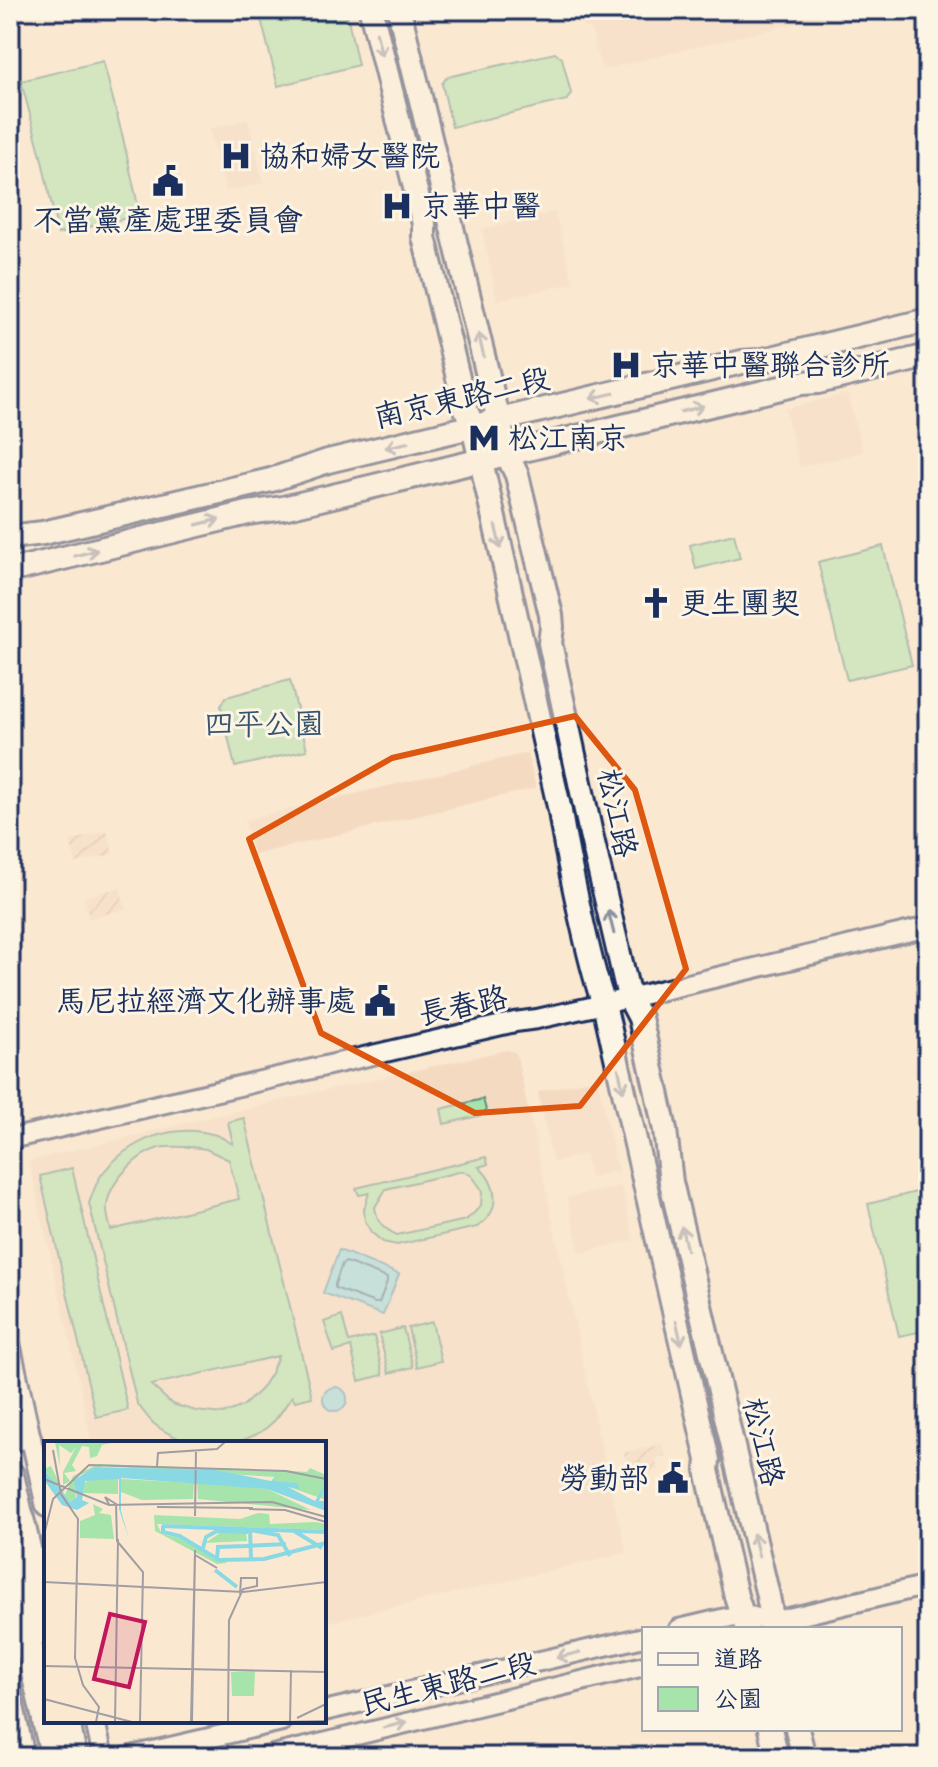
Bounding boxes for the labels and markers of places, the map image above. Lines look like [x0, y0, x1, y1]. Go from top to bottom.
hospital icon: 協和婦女醫院 [219, 139, 253, 173]
place label: 協和婦女醫院 [260, 139, 440, 174]
public building icon: 不當黨產處理委員會 [151, 164, 185, 198]
hospital icon: 京華中醫 [380, 189, 414, 223]
place label: 京華中醫 [421, 189, 541, 224]
place label: 不當黨產處理委員會 [33, 203, 303, 238]
hospital icon: 京華中醫聯合診所 [609, 348, 643, 382]
place label: 京華中醫聯合診所 [650, 348, 890, 383]
metro station icon: 松江南京 [467, 421, 501, 455]
place label: 松江南京 [508, 421, 628, 456]
church icon: 更生團契 [639, 586, 673, 620]
place label: 更生團契 [680, 586, 800, 621]
place label: 馬尼拉經濟文化辦事處 [56, 984, 356, 1019]
public building icon: 馬尼拉經濟文化辦事處 [363, 984, 397, 1018]
place label: 勞動部 [559, 1461, 649, 1496]
public building icon: 勞動部 [656, 1461, 690, 1495]

